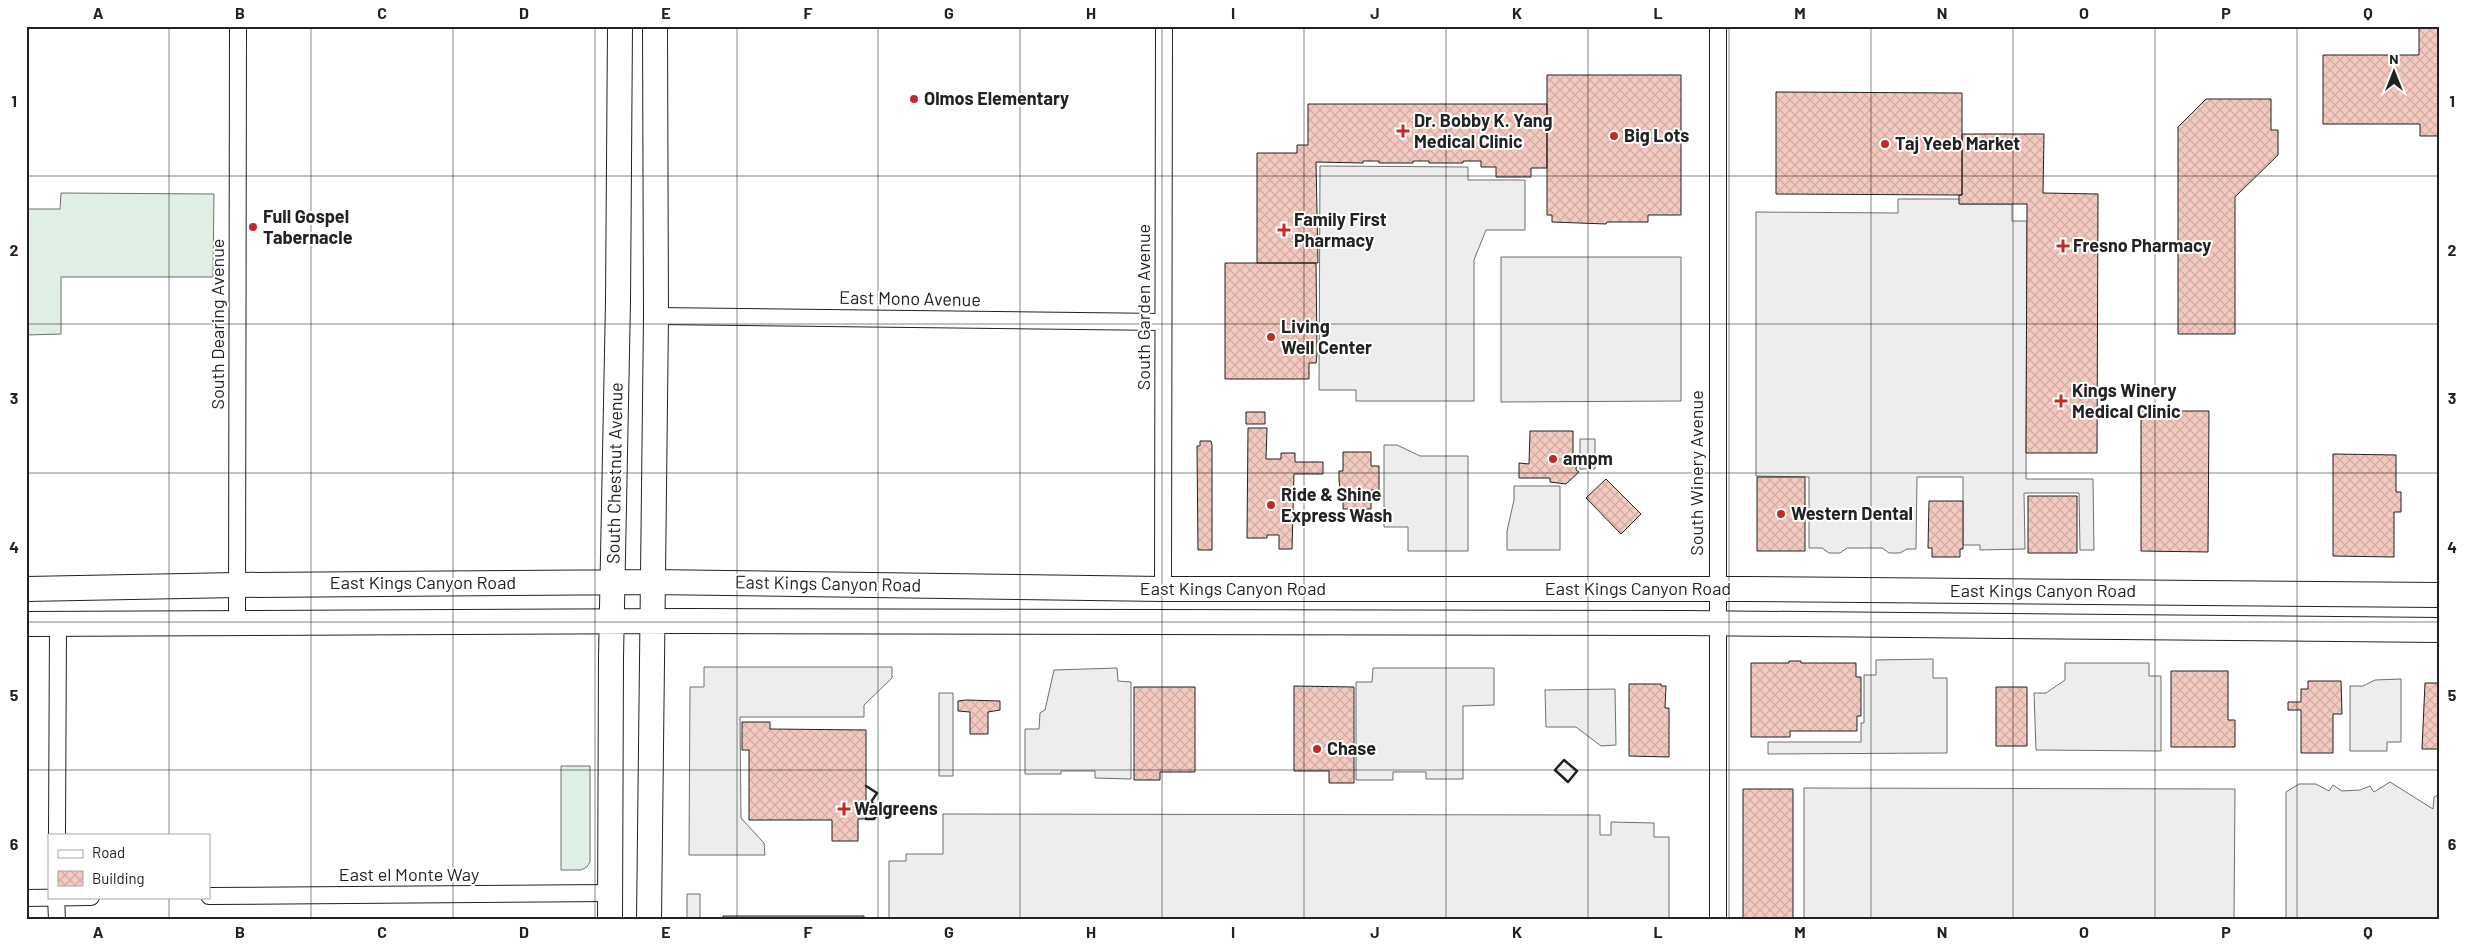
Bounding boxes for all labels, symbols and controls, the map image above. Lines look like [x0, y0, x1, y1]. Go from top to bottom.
text: A [93, 3, 104, 22]
text: B [235, 3, 245, 22]
text: C [377, 3, 387, 22]
text: D [519, 3, 529, 22]
text: E [661, 3, 671, 22]
text: F [804, 3, 813, 22]
text: G [944, 3, 954, 22]
text: H [1086, 3, 1096, 22]
text: I [1231, 3, 1235, 22]
text: J [1370, 3, 1380, 22]
text: K [1512, 3, 1522, 22]
text: L [1653, 3, 1663, 22]
text: M [1794, 3, 1806, 22]
text: N [1937, 3, 1947, 22]
text: O [2079, 3, 2089, 22]
text: P [2221, 3, 2231, 22]
text: Q [2363, 3, 2373, 22]
north arrow [2368, 48, 2418, 98]
text: N [2389, 50, 2399, 67]
place label: Olmos Elementary [924, 87, 1069, 109]
text: 1 [11, 91, 17, 110]
text: 1 [2449, 91, 2455, 110]
marker: Olmos Elementary [908, 93, 920, 105]
place label: Dr. Bobby K. Yang Medical Clinic [1414, 109, 1553, 152]
marker: Dr. Bobby K. Yang Medical Clinic [1396, 124, 1410, 138]
place label: Big Lots [1624, 124, 1689, 146]
marker: Big Lots [1608, 130, 1620, 142]
place label: Taj Yeeb Market [1895, 132, 2020, 154]
marker: Taj Yeeb Market [1879, 138, 1891, 150]
place label: Full Gospel Tabernacle [263, 205, 353, 248]
place label: Family First Pharmacy [1294, 208, 1387, 251]
marker: Full Gospel Tabernacle [247, 221, 259, 233]
street label: South Garden Avenue [1132, 224, 1154, 390]
marker: Family First Pharmacy [1278, 224, 1290, 236]
place label: Fresno Pharmacy [2073, 234, 2211, 256]
street label: South Dearing Avenue [206, 239, 228, 409]
text: 2 [10, 240, 19, 259]
marker: Fresno Pharmacy [2057, 240, 2069, 252]
text: 2 [2448, 240, 2457, 259]
street label: East Mono Avenue [839, 286, 981, 310]
place label: Living Well Center [1281, 315, 1372, 358]
marker: Living Well Center [1265, 331, 1277, 343]
place label: Kings Winery Medical Clinic [2072, 379, 2181, 422]
street label: South Chestnut Avenue [601, 382, 627, 564]
text: 3 [10, 388, 18, 407]
text: 3 [2448, 388, 2456, 407]
street label: South Winery Avenue [1685, 390, 1707, 556]
marker: Kings Winery Medical Clinic [2054, 394, 2068, 408]
place label: ampm [1563, 447, 1613, 469]
marker: ampm [1547, 453, 1559, 465]
place label: Ride & Shine Express Wash [1281, 483, 1392, 526]
marker: Ride & Shine Express Wash [1265, 499, 1277, 511]
place label: Western Dental [1791, 502, 1913, 524]
marker: Western Dental [1775, 508, 1787, 520]
text: 4 [9, 537, 19, 556]
text: 4 [2447, 537, 2457, 556]
street label: East Kings Canyon Road [735, 570, 921, 596]
street label: East Kings Canyon Road [330, 571, 516, 593]
street label: East Kings Canyon Road [1140, 577, 1326, 599]
street label: East Kings Canyon Road [1545, 577, 1731, 599]
street label: East Kings Canyon Road [1950, 579, 2136, 601]
text: 5 [10, 685, 19, 704]
text: 5 [2448, 685, 2457, 704]
place label: Chase [1327, 737, 1376, 759]
marker: Chase [1311, 743, 1323, 755]
place label: Walgreens [854, 797, 938, 819]
marker: Walgreens [838, 803, 850, 815]
text: 6 [10, 834, 19, 853]
legend [48, 834, 210, 898]
text: 6 [2448, 834, 2457, 853]
text: Road [92, 843, 125, 861]
street label: East el Monte Way [339, 863, 479, 885]
text: Building [92, 869, 145, 887]
text: A [93, 922, 104, 941]
text: B [235, 922, 245, 941]
text: C [377, 922, 387, 941]
text: D [519, 922, 529, 941]
text: E [661, 922, 671, 941]
text: F [804, 922, 813, 941]
text: G [944, 922, 954, 941]
text: H [1086, 922, 1096, 941]
text: I [1231, 922, 1235, 941]
text: J [1370, 922, 1380, 941]
text: K [1512, 922, 1522, 941]
text: L [1653, 922, 1663, 941]
text: M [1794, 922, 1806, 941]
text: N [1937, 922, 1947, 941]
text: O [2079, 922, 2089, 941]
text: P [2221, 922, 2231, 941]
text: Q [2363, 922, 2373, 941]

